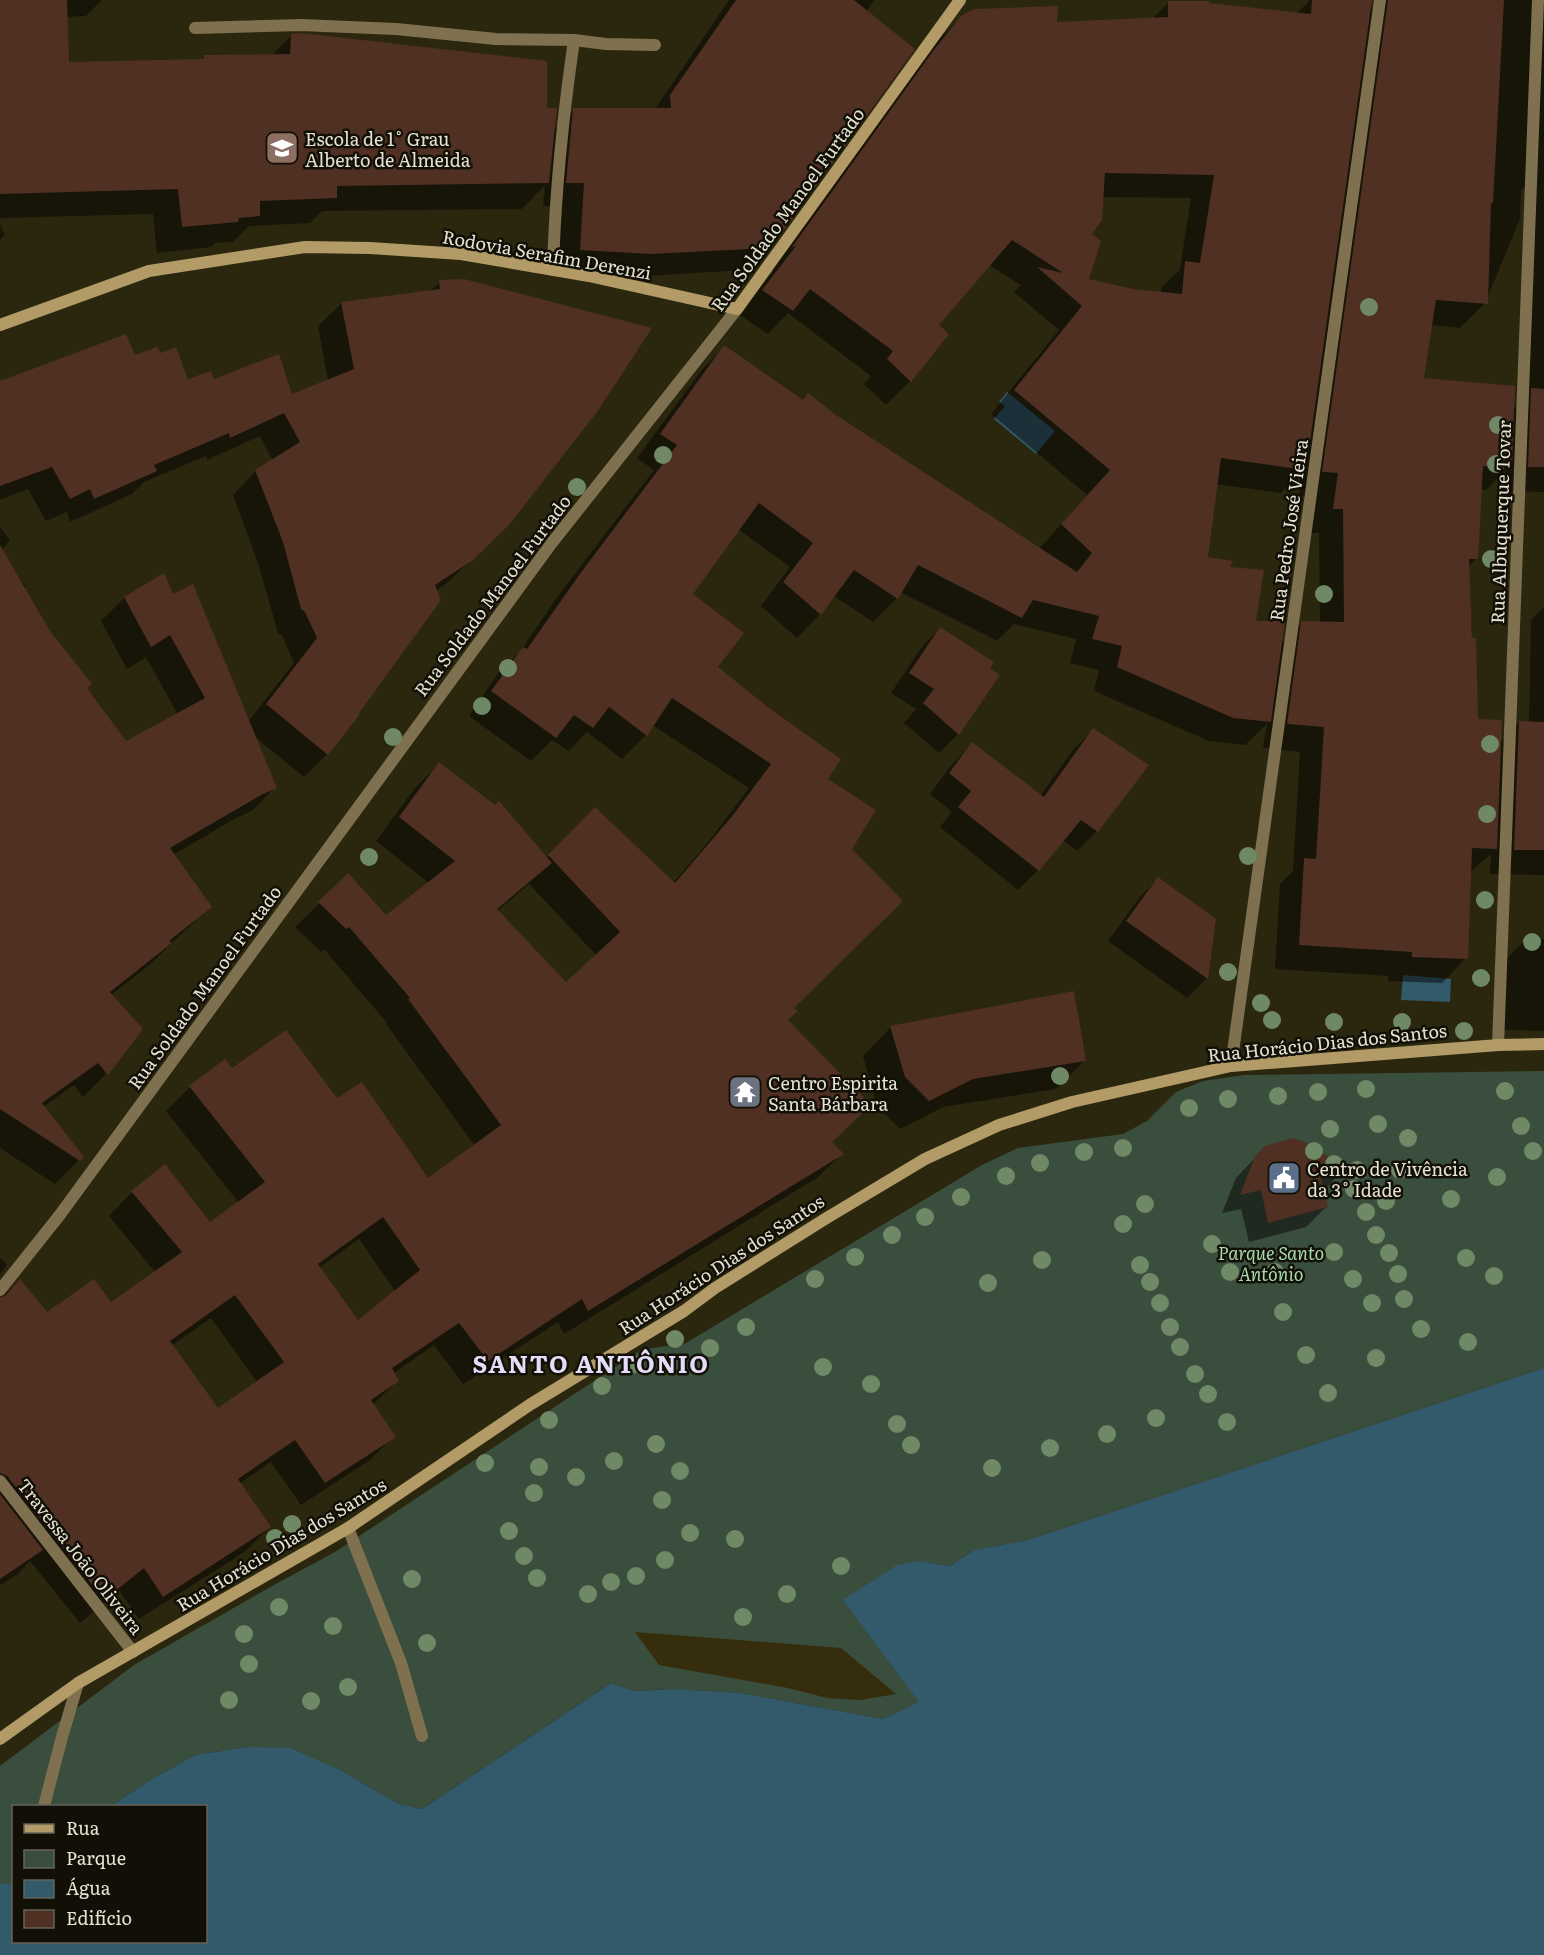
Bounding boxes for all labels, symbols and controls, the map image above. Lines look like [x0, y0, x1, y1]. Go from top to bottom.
street label: Rua Soldado Manoel Furtado [704, 101, 870, 317]
place label: Escola de 1˚ Grau Alberto de Almeida [305, 125, 471, 173]
school or university icon: Escola de 1˚ Grau Alberto de Almeida [264, 130, 300, 166]
street label: Rodovia Serafim Derenzi [440, 222, 654, 286]
street label: Rua Albuquerque Tovar [1483, 419, 1517, 624]
street label: Rua Pedro José Vieira [1262, 437, 1314, 623]
street label: Rua Soldado Manoel Furtado [407, 488, 577, 702]
street label: Rua Soldado Manoel Furtado [121, 879, 287, 1095]
street label: Rua Horácio Dias dos Santos [1206, 1016, 1448, 1068]
place label: Centro Espirita Santa Bárbara [768, 1069, 898, 1117]
temple icon: Centro Espirita Santa Bárbara [727, 1074, 763, 1110]
place label: Centro de Vivência da 3˚ Idade [1307, 1155, 1468, 1203]
public building icon: Centro de Vivência da 3˚ Idade [1266, 1160, 1302, 1196]
street label: Rua Horácio Dias dos Santos [613, 1187, 829, 1341]
park label: Parque Santo Antônio [1218, 1239, 1324, 1287]
district label: SANTO ANTÔNIO [473, 1345, 709, 1380]
street label: Rua Horácio Dias dos Santos [171, 1471, 391, 1617]
street label: Travessa João Oliveira [11, 1472, 151, 1640]
legend [12, 1805, 207, 1943]
text: Rua [66, 1814, 100, 1841]
text: Parque [66, 1844, 126, 1871]
text: Água [66, 1874, 111, 1901]
text: Edifício [66, 1904, 132, 1931]

